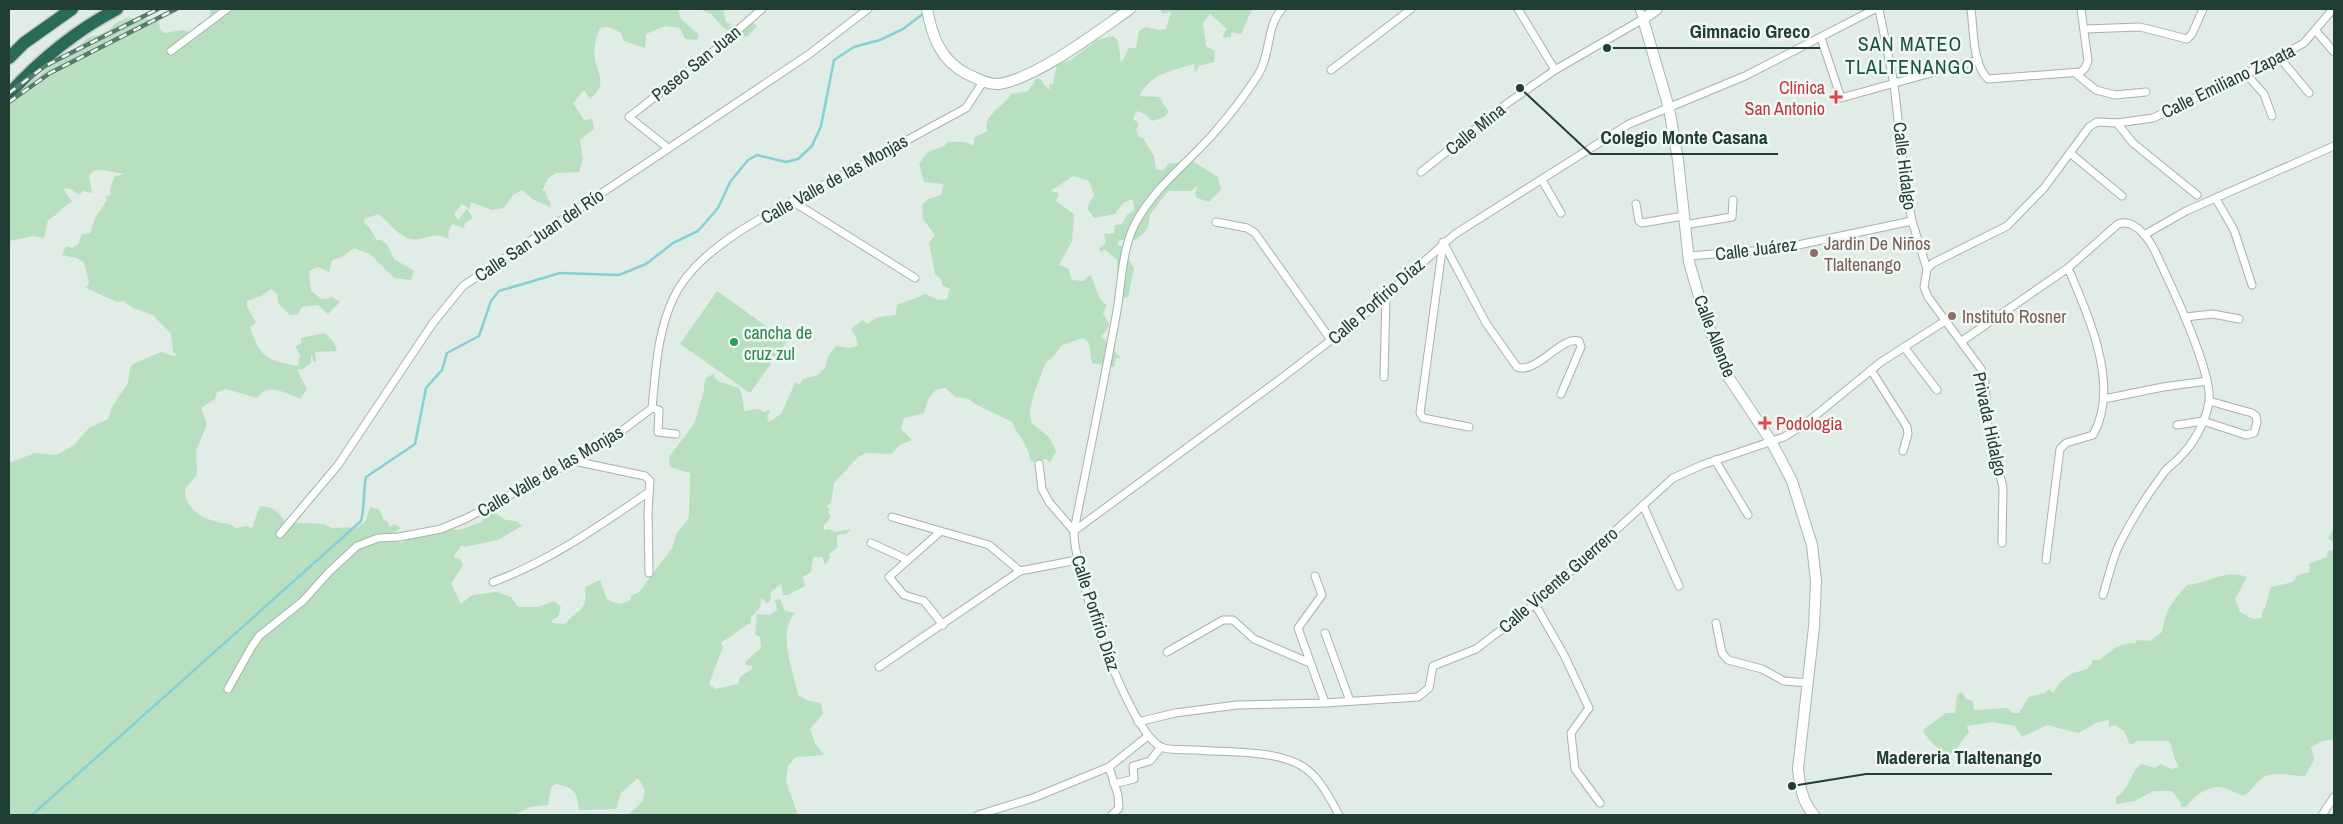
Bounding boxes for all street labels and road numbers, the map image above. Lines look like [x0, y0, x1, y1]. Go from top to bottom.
street label: Paseo San Juan [646, 19, 746, 107]
street label: Calle Emiliano Zapata [2157, 38, 2299, 124]
street label: Calle Mina [1440, 97, 1510, 161]
street label: Calle Hidalgo [1887, 121, 1923, 211]
street label: Calle Valle de las Monjas [756, 128, 912, 230]
street label: Calle San Juan del Río [469, 182, 609, 288]
street label: Calle Juárez [1714, 232, 1798, 266]
street label: Calle Porfirio Díaz [1322, 252, 1430, 350]
street label: Calle Allende [1688, 291, 1742, 381]
street label: Privada Hidalgo [1967, 370, 2013, 478]
street label: Calle Valle de las Monjas [472, 419, 628, 523]
street label: Calle Vicente Guerrero [1493, 521, 1623, 639]
street label: Calle Porfirio Díaz [1065, 552, 1127, 674]

